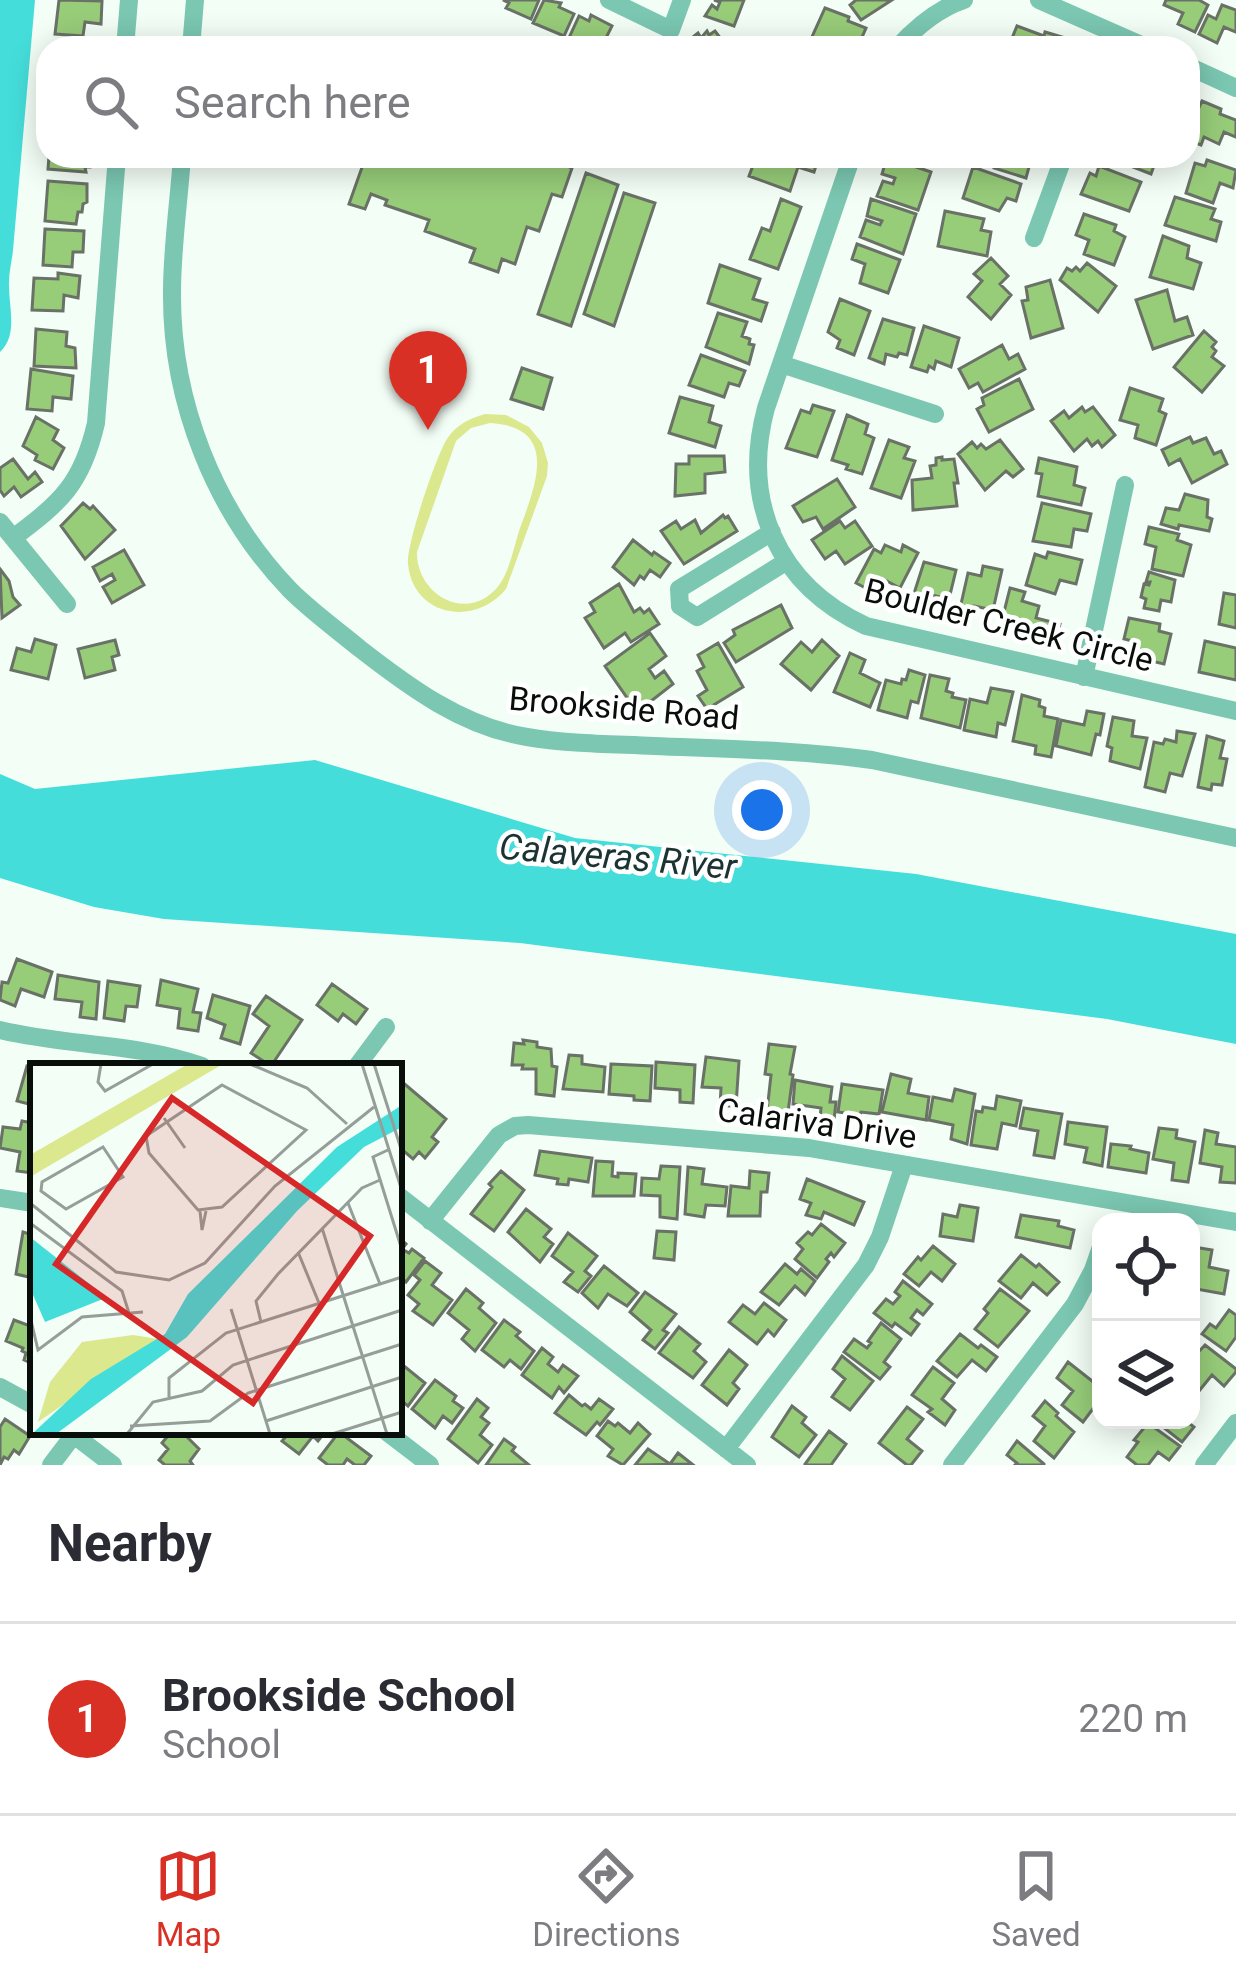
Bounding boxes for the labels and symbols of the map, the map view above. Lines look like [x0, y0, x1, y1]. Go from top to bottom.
pin: 1 [389, 331, 467, 430]
street label: Boulder Creek Circle [860, 570, 1158, 680]
street label: Brookside Road [507, 679, 741, 737]
your location [732, 780, 792, 840]
water label: Calaveras River [498, 826, 740, 888]
inset map [30, 1063, 402, 1435]
street label: Calariva Drive [715, 1090, 919, 1156]

